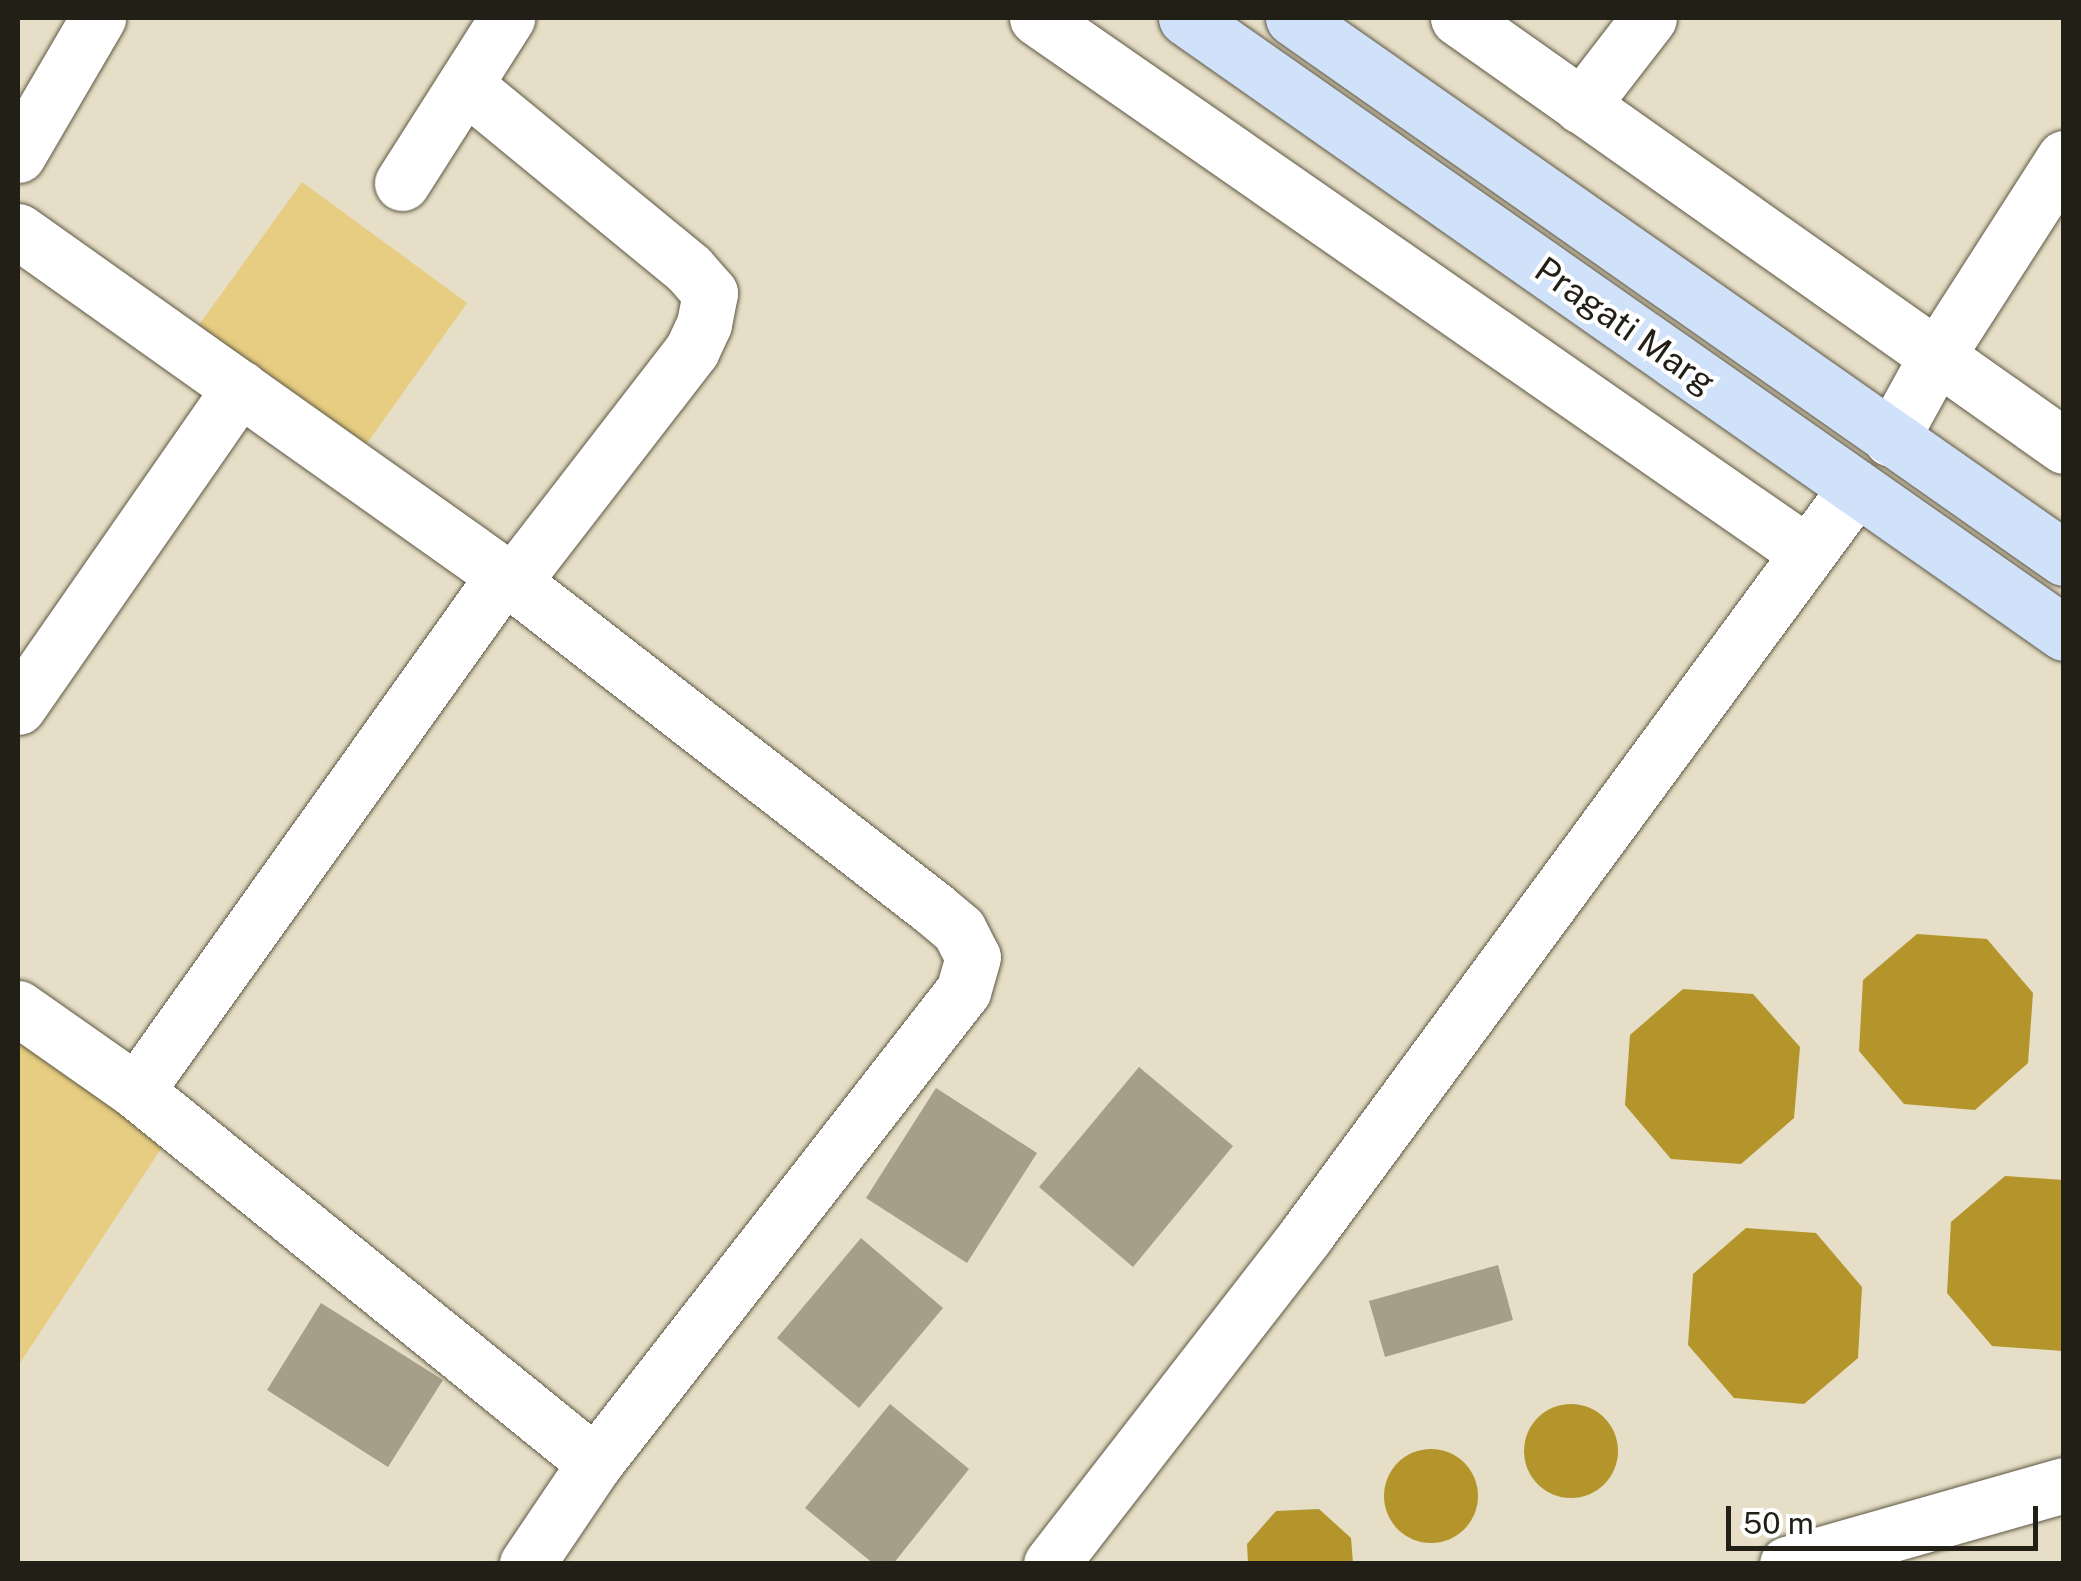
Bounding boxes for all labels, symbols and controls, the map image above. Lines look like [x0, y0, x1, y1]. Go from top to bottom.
street label: Pragati Marg [1527, 248, 1723, 404]
scale bar [1731, 1486, 2044, 1548]
text: 50 m [1743, 1505, 1814, 1541]

